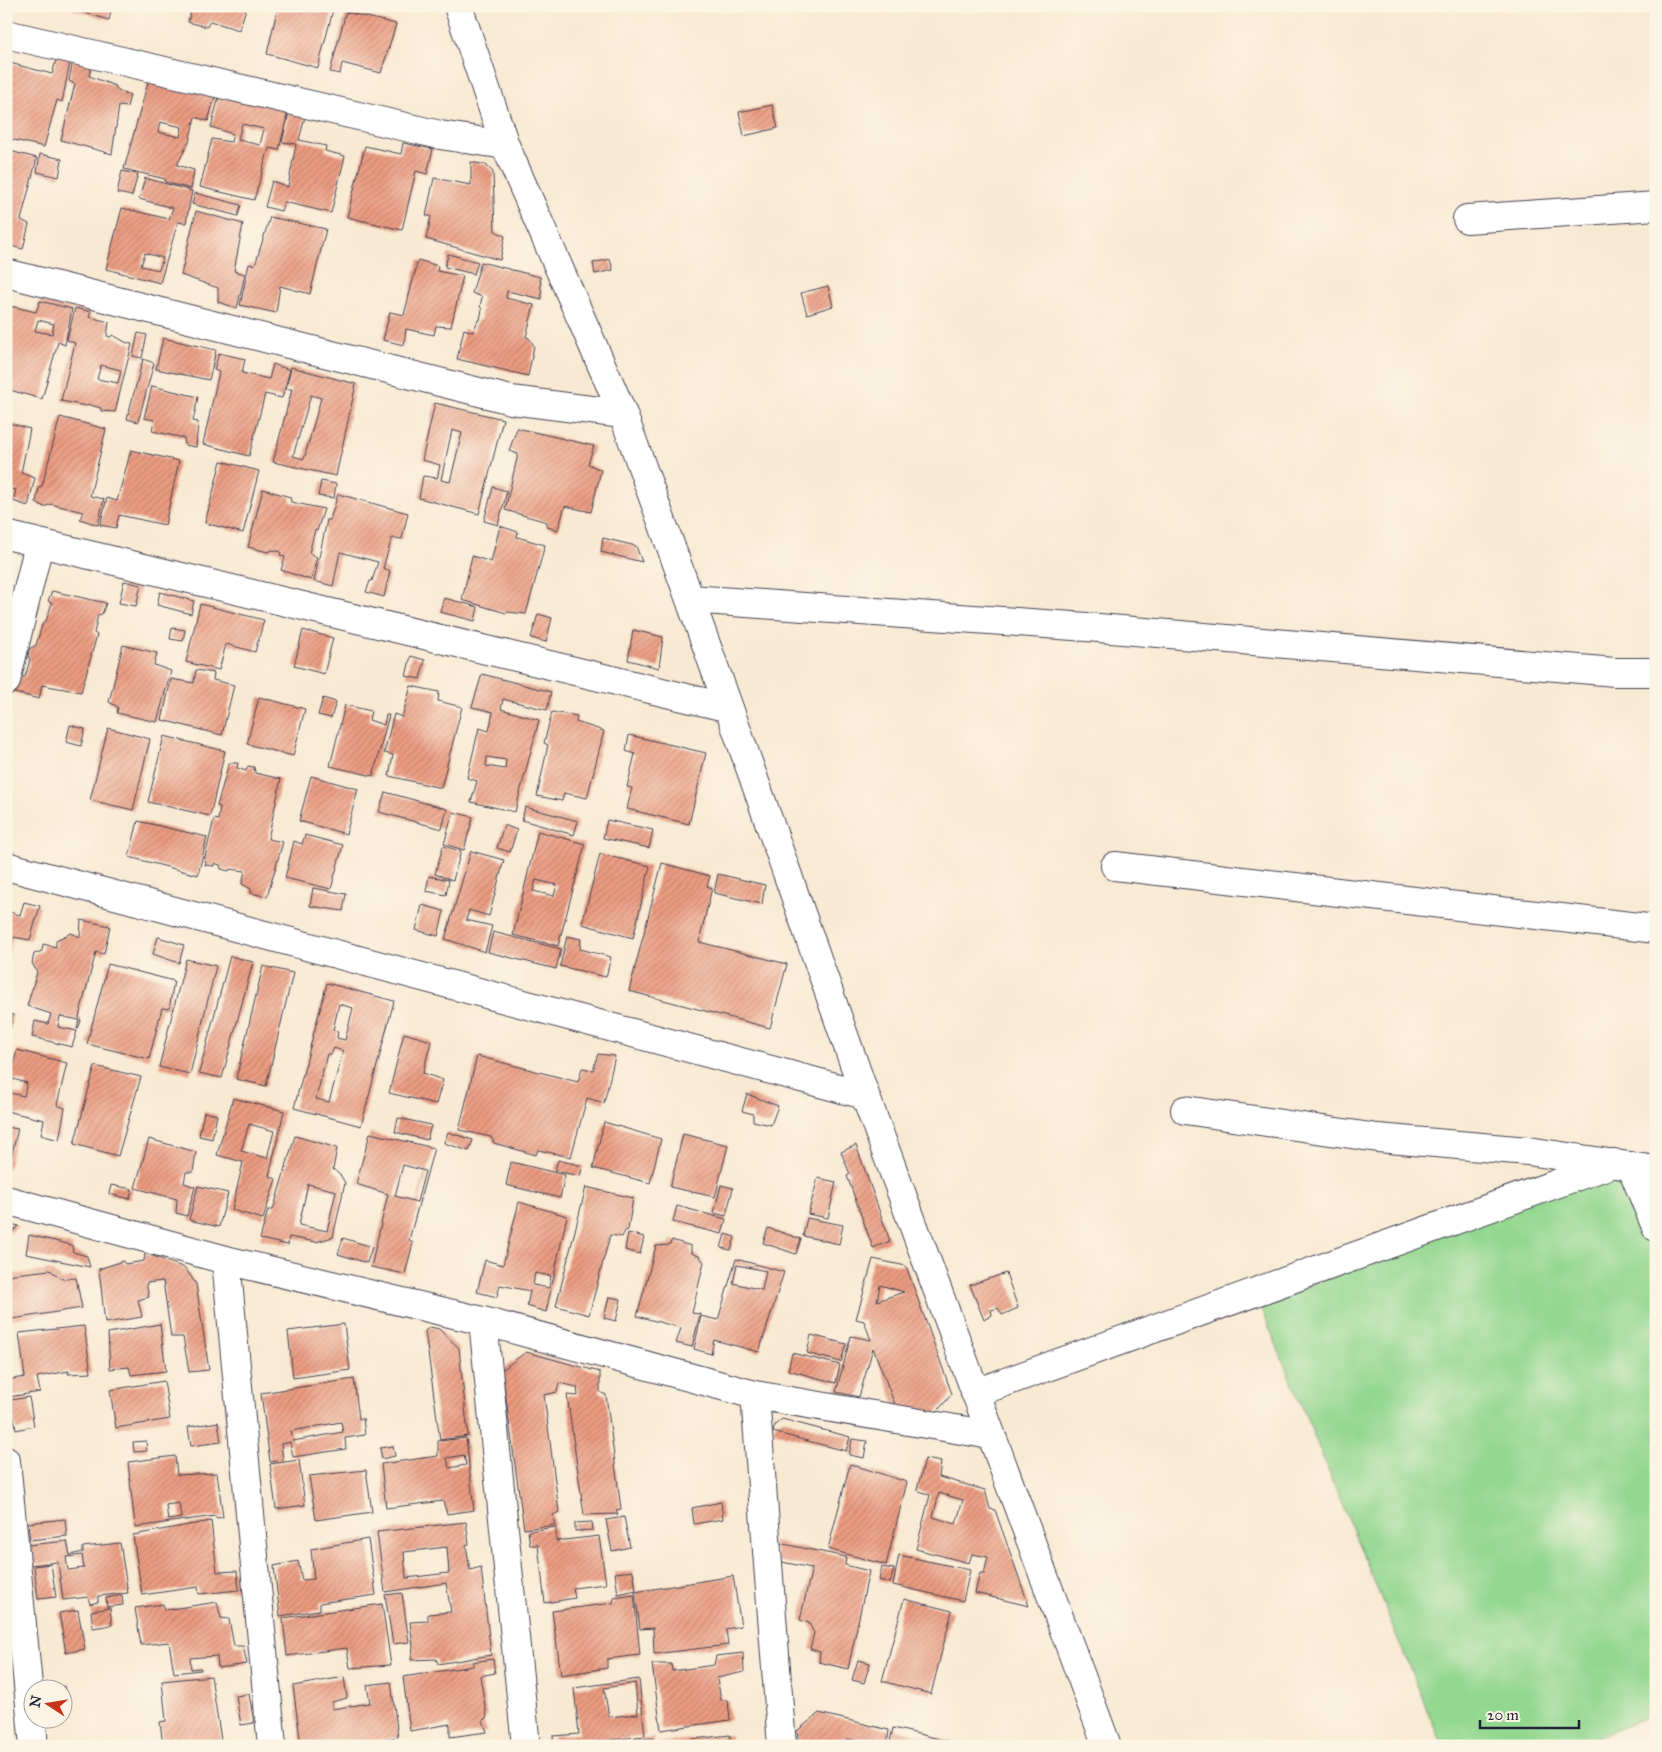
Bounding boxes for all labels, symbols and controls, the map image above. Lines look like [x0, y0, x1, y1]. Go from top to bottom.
north arrow [22, 1680, 72, 1730]
text: N [26, 1694, 45, 1709]
scale bar [1480, 1697, 1578, 1729]
text: 20 m [1487, 1706, 1519, 1724]

